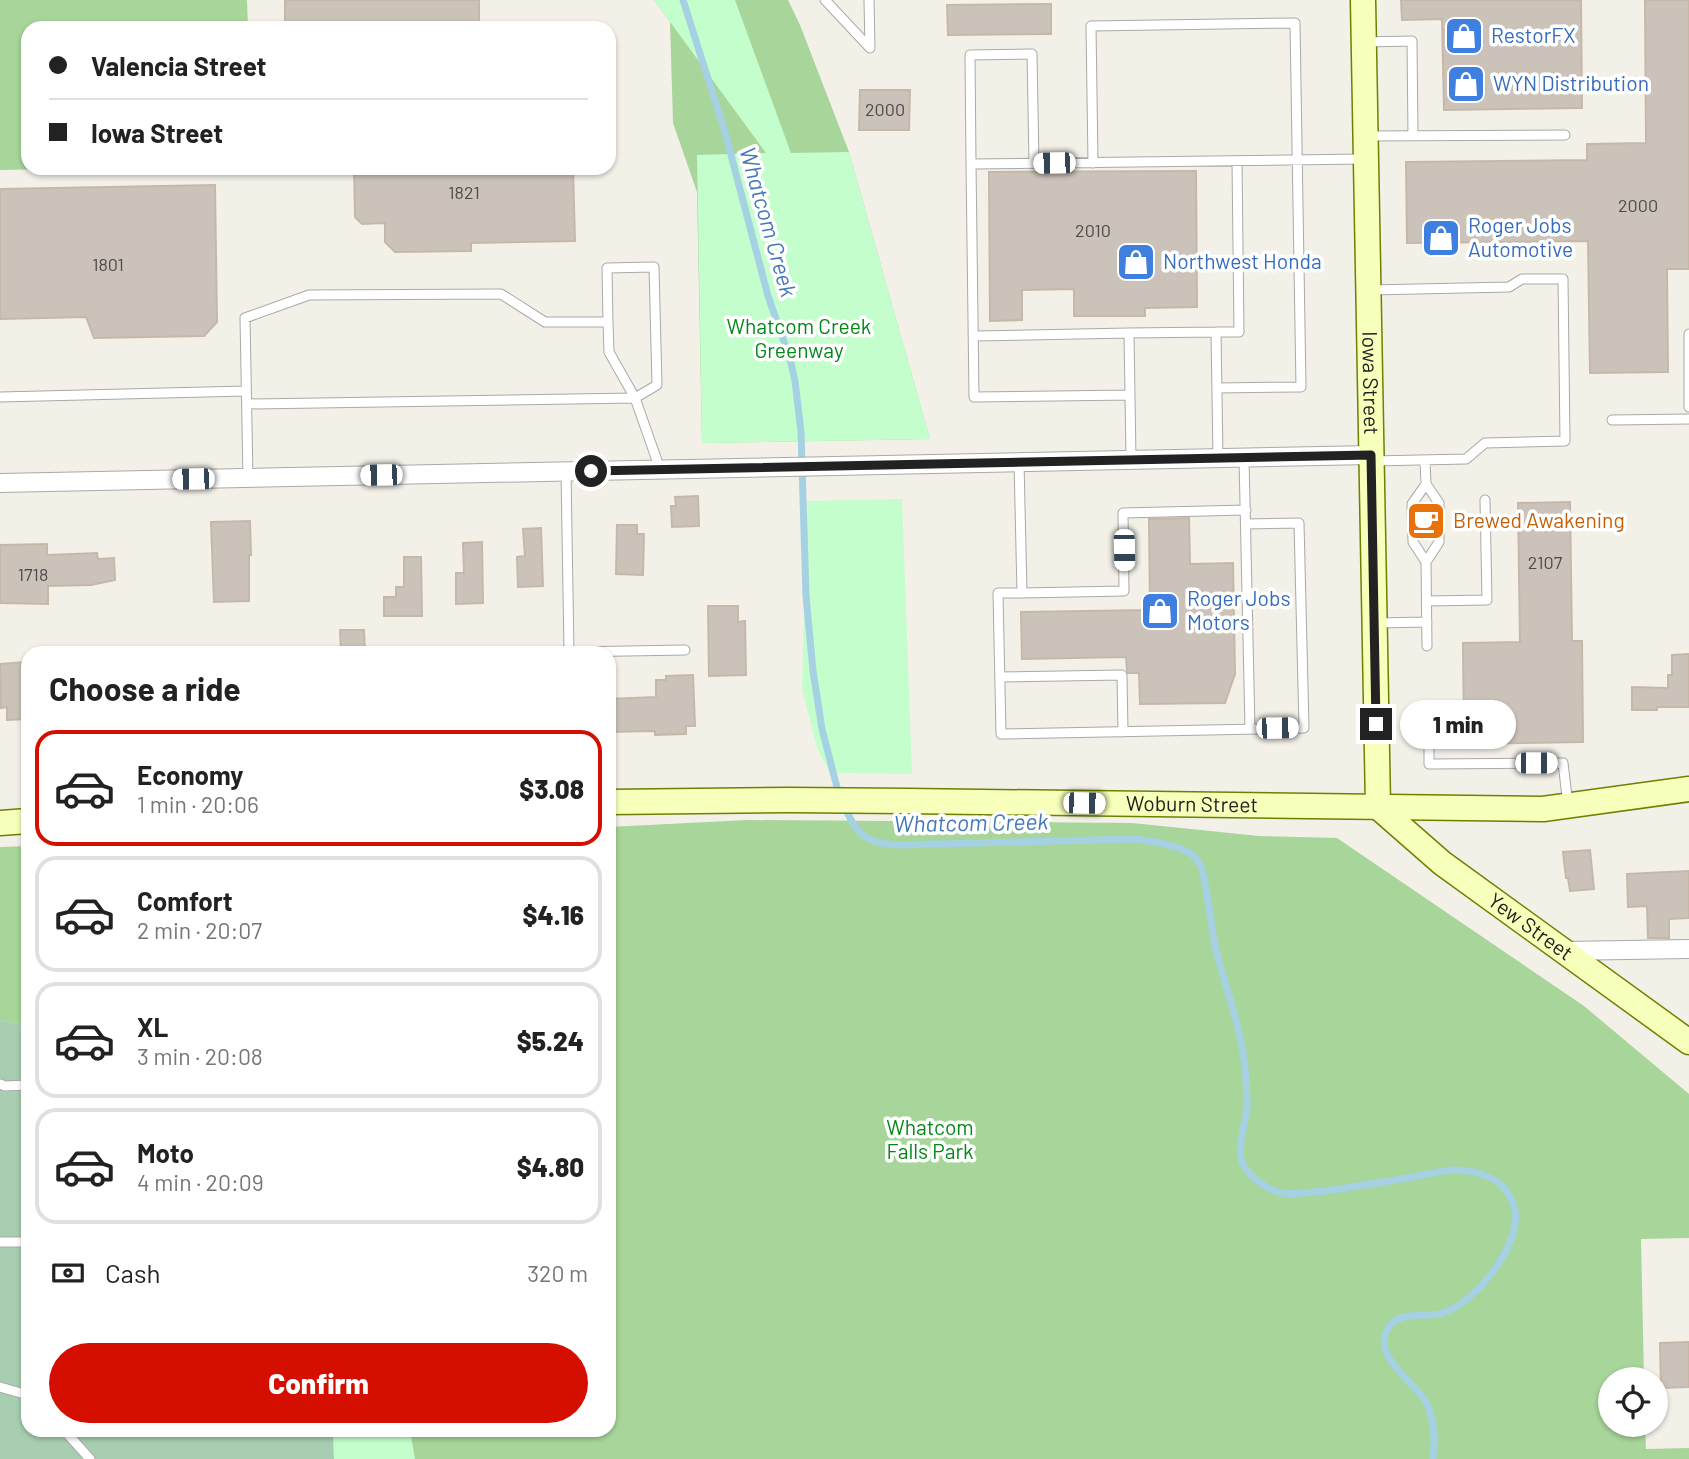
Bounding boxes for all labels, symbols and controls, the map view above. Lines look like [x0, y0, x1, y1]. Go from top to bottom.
shop icon: RestorFX [1443, 15, 1485, 57]
place label: RestorFX [1491, 22, 1576, 47]
text: Valencia Street [91, 50, 266, 81]
shop icon: WYN Distribution [1445, 63, 1487, 105]
place label: WYN Distribution [1493, 70, 1649, 95]
house number: 2000 [865, 98, 905, 120]
text: Iowa Street [91, 117, 223, 148]
water label: Whatcom Creek [734, 144, 804, 300]
car [1033, 152, 1076, 174]
house number: 1821 [448, 181, 480, 203]
house number: 2000 [1618, 194, 1658, 216]
place label: Roger Jobs Automotive [1468, 212, 1573, 261]
shop icon: Roger Jobs Automotive [1420, 217, 1462, 259]
house number: 2010 [1075, 219, 1111, 241]
shop icon: Northwest Honda [1115, 241, 1157, 283]
place label: Northwest Honda [1163, 248, 1322, 273]
house number: 1801 [92, 253, 124, 275]
park label: Whatcom Creek Greenway [727, 313, 871, 362]
street label: Iowa Street [1358, 331, 1385, 435]
route start [575, 455, 607, 487]
car [360, 464, 403, 486]
car [172, 468, 215, 490]
cafe icon: Brewed Awakening [1405, 500, 1447, 542]
place label: Brewed Awakening [1453, 507, 1625, 532]
car [1114, 529, 1135, 571]
house number: 2107 [1528, 551, 1563, 573]
house number: 1718 [18, 563, 48, 585]
place label: Roger Jobs Motors [1187, 585, 1291, 634]
shop icon: Roger Jobs Motors [1139, 590, 1181, 632]
text: Choose a ride [49, 669, 241, 707]
callout: 1 min [1400, 700, 1516, 748]
route end [1360, 708, 1392, 740]
text: 1 min [1433, 710, 1483, 738]
car [1256, 717, 1299, 739]
car [1516, 753, 1558, 774]
icon: car [53, 757, 116, 820]
text: Economy [137, 759, 243, 790]
text: $3.08 [519, 773, 584, 804]
text: 1 min · 20:06 [137, 790, 259, 818]
street label: Woburn Street [1126, 790, 1258, 816]
car [1063, 792, 1106, 814]
water label: Whatcom Creek [893, 807, 1049, 837]
icon: car [53, 883, 116, 946]
text: Comfort [137, 885, 233, 916]
street label: Yew Street [1484, 887, 1578, 965]
text: $4.16 [522, 899, 584, 930]
text: 2 min · 20:07 [137, 916, 262, 944]
icon: car [53, 1009, 116, 1072]
text: XL [137, 1011, 168, 1042]
text: $5.24 [517, 1025, 584, 1056]
text: 3 min · 20:08 [137, 1042, 263, 1070]
park label: Whatcom Falls Park [886, 1114, 974, 1163]
icon: car [53, 1135, 116, 1198]
text: Moto [137, 1137, 194, 1168]
text: $4.80 [517, 1151, 584, 1182]
text: 4 min · 20:09 [137, 1168, 264, 1196]
icon: cash [49, 1254, 87, 1292]
text: Cash [105, 1257, 160, 1288]
text: 320 m [527, 1259, 588, 1287]
button: Confirm [49, 1343, 588, 1423]
map controls [1598, 1367, 1668, 1437]
button: locate [1598, 1367, 1668, 1437]

